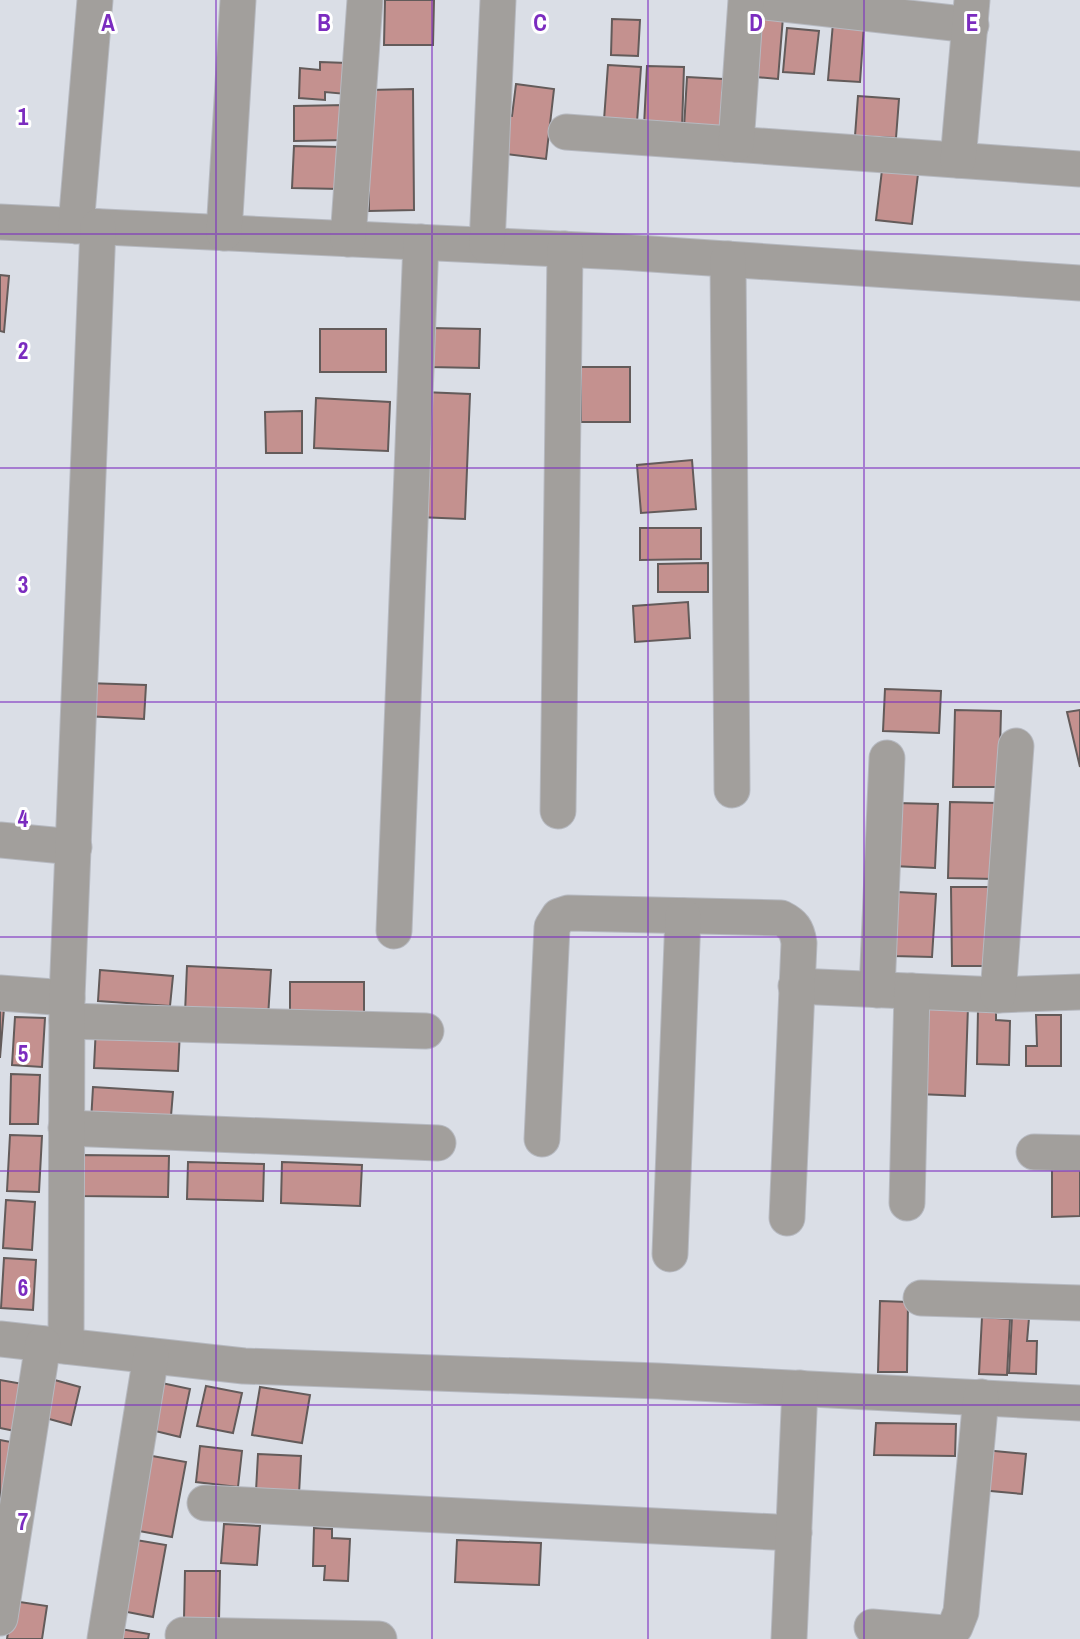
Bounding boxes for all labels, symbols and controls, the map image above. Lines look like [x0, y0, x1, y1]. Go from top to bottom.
text: A [101, 7, 115, 38]
text: B [317, 7, 331, 38]
text: C [533, 7, 547, 38]
text: D [749, 7, 763, 38]
text: E [966, 7, 978, 38]
text: 1 [18, 101, 29, 132]
text: 2 [18, 335, 28, 366]
text: 3 [18, 569, 28, 600]
text: 4 [18, 803, 29, 834]
text: 5 [18, 1038, 28, 1069]
text: 6 [18, 1272, 28, 1303]
text: 7 [18, 1506, 28, 1537]

